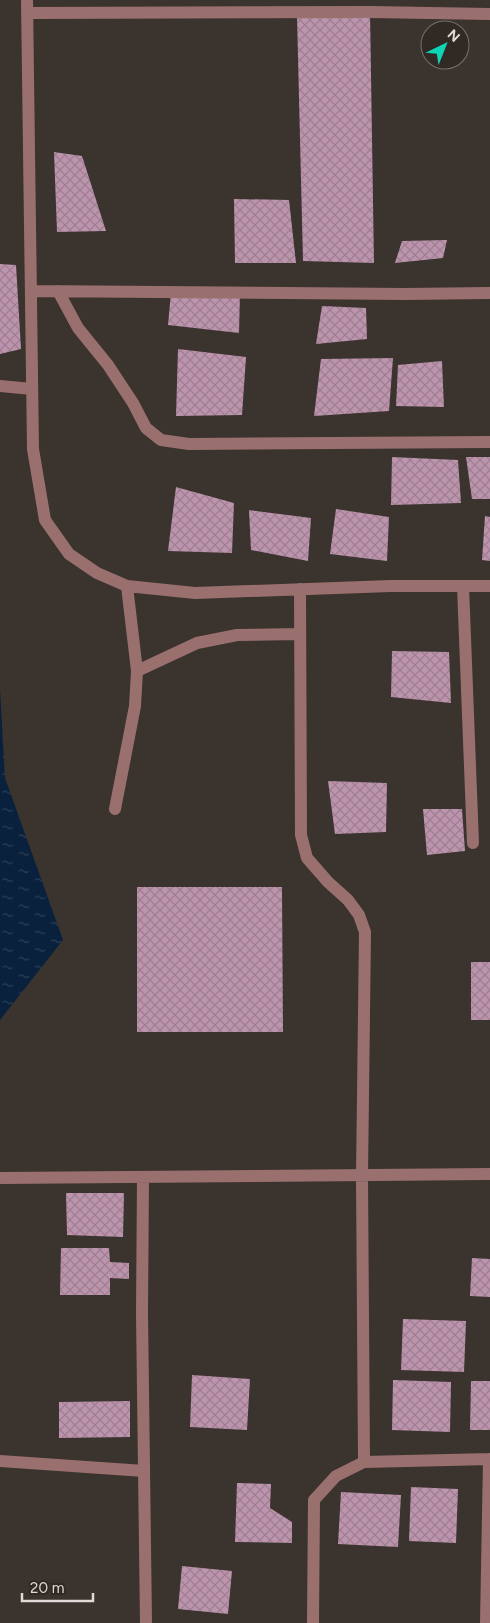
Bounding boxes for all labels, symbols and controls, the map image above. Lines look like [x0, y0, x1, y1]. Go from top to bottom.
north arrow [420, 20, 470, 70]
text: N [444, 26, 463, 46]
scale bar [22, 1570, 94, 1602]
text: 20 m [30, 1579, 64, 1597]

